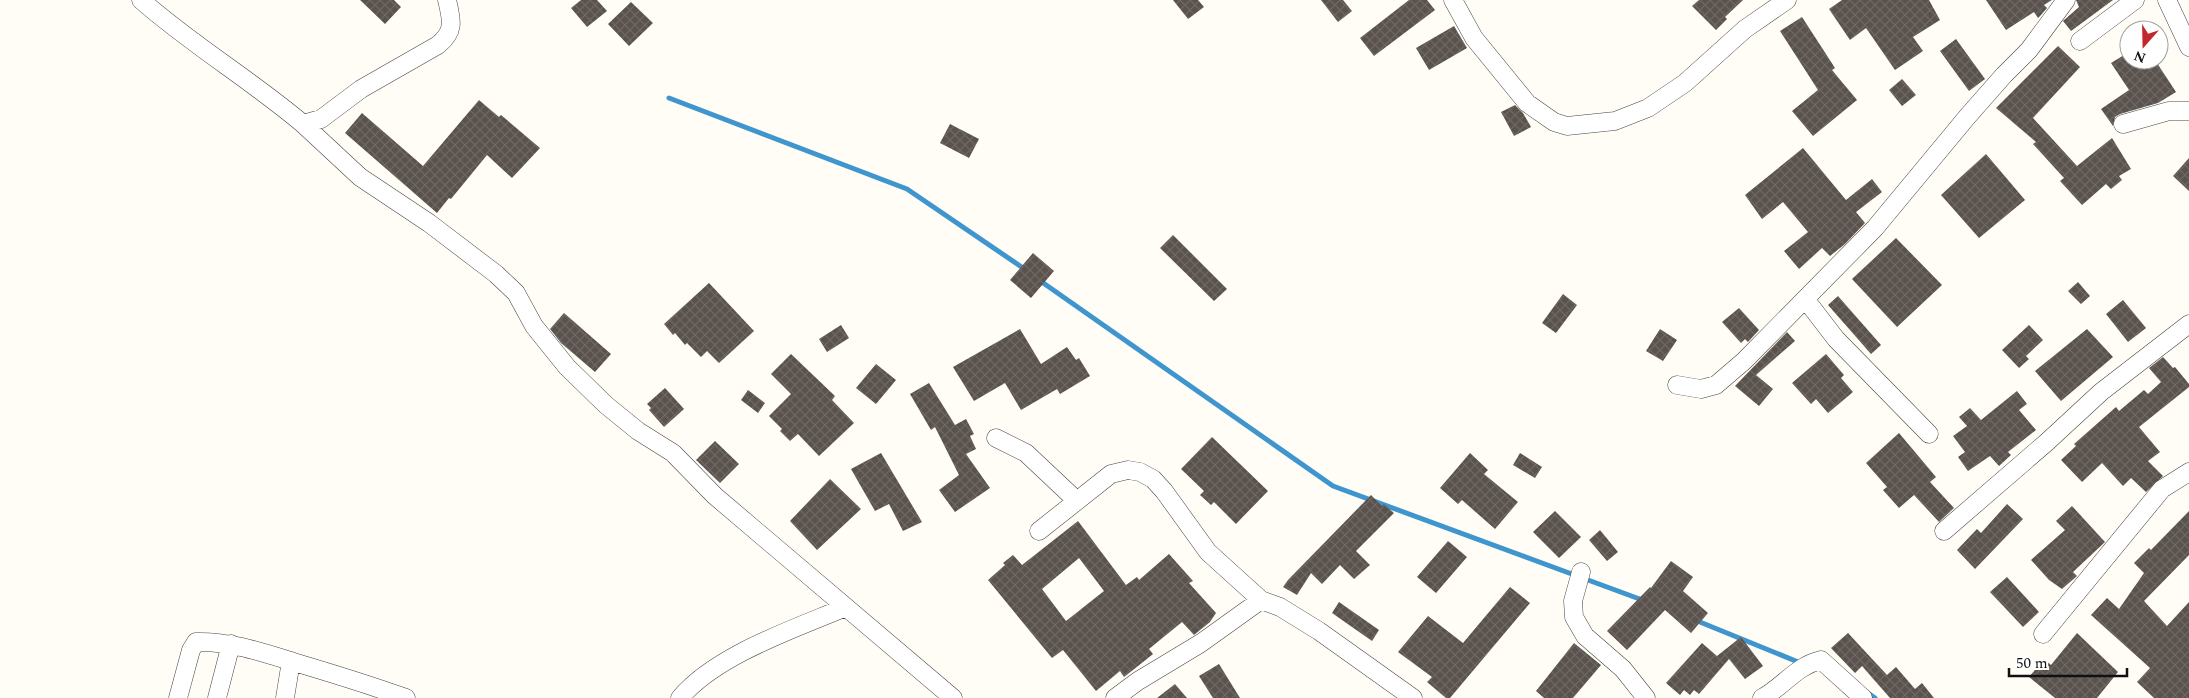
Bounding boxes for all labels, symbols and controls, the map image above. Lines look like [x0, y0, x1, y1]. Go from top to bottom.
north arrow [2119, 20, 2169, 70]
text: N [2131, 45, 2149, 69]
scale bar [2009, 646, 2126, 678]
text: 50 m [2016, 652, 2048, 675]

